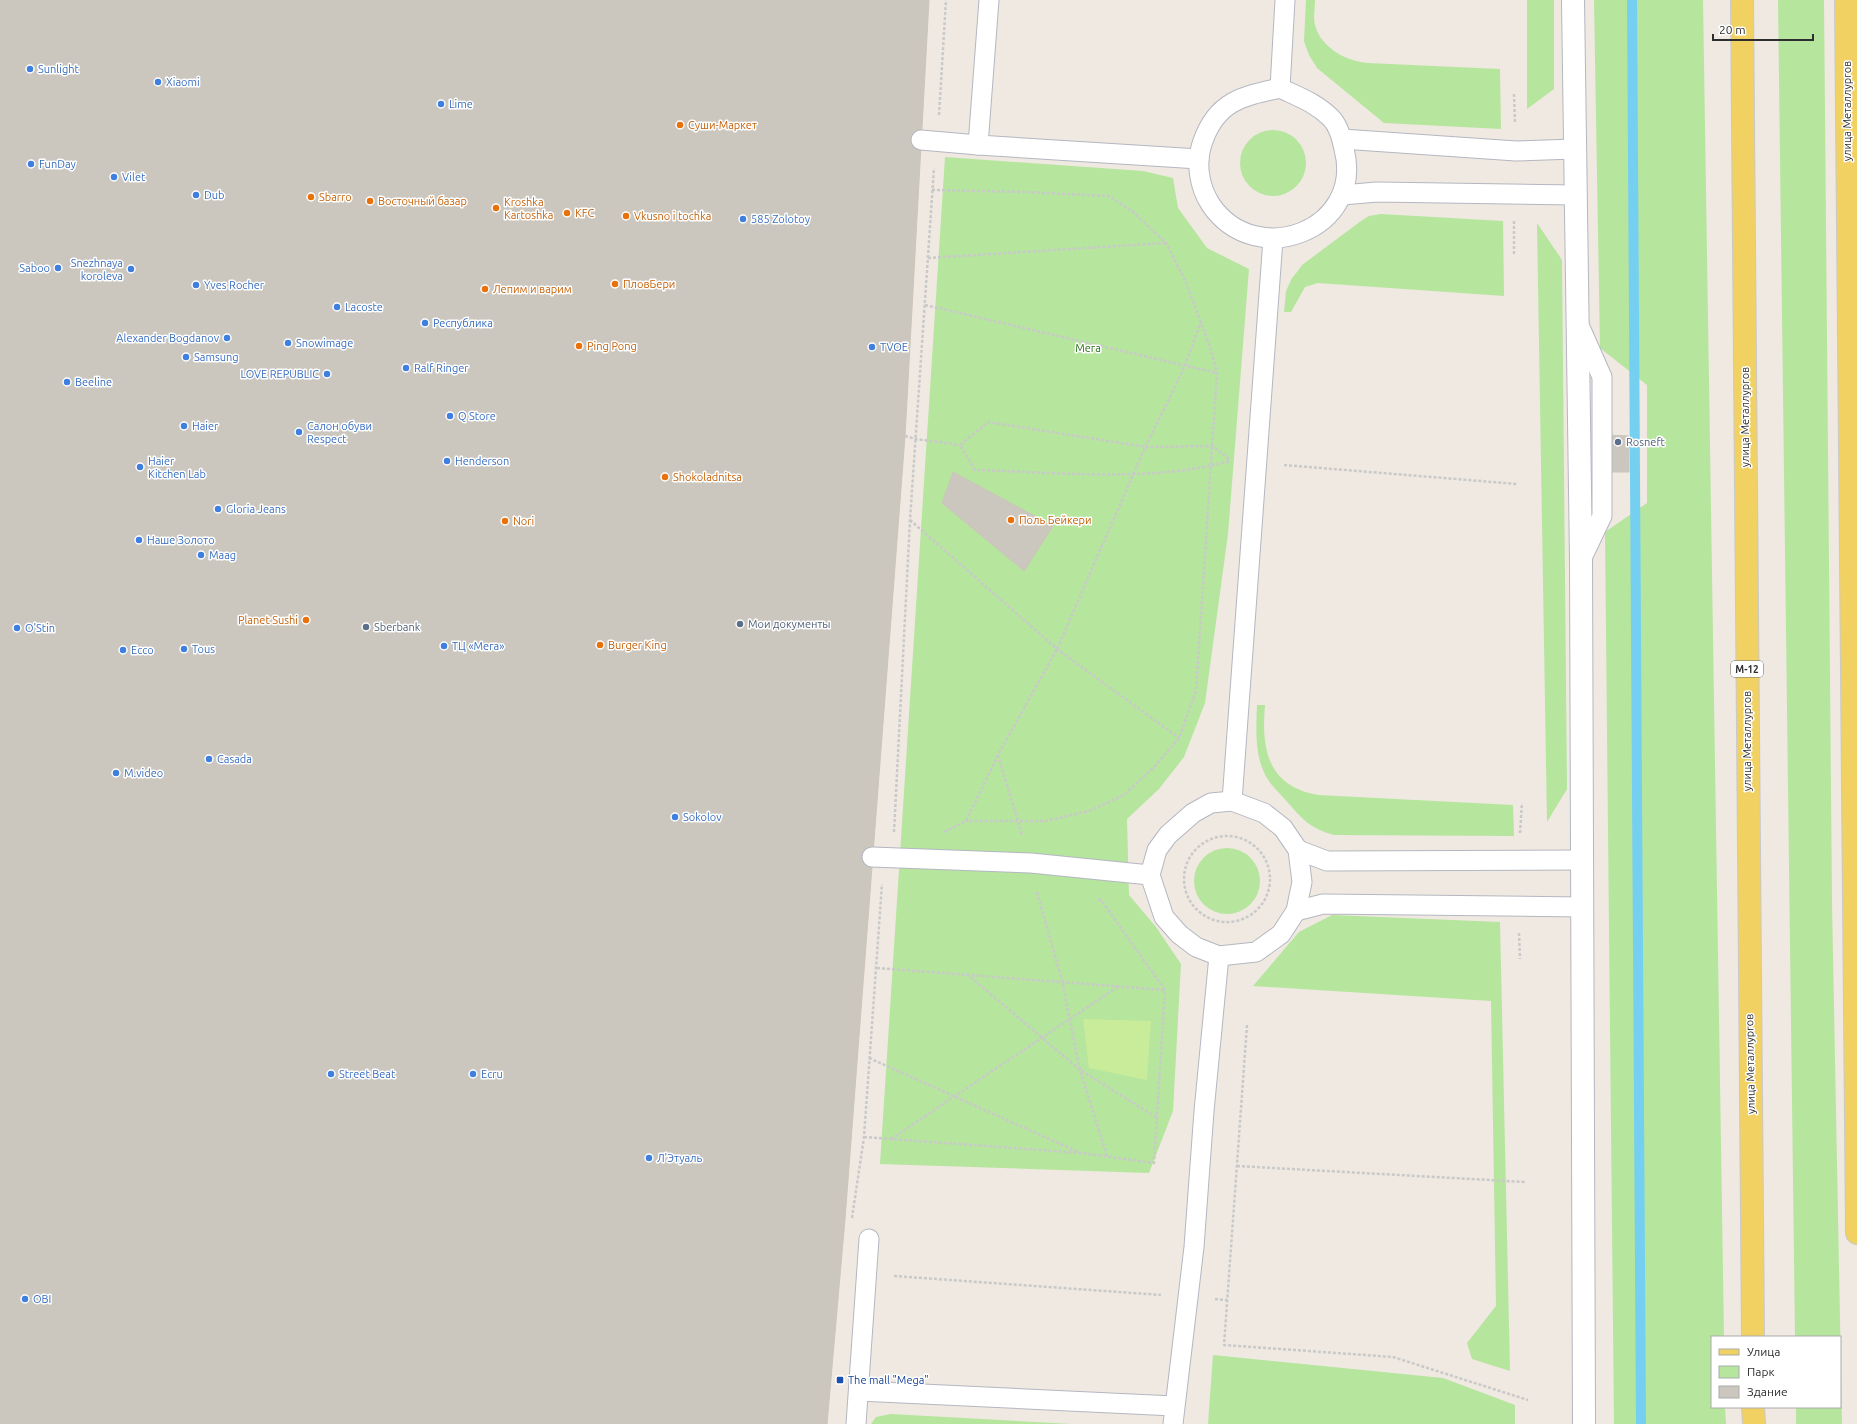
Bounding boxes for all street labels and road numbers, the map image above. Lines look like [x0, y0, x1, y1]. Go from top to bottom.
street label: улица Металлургов [1841, 61, 1853, 161]
street label: улица Металлургов [1739, 367, 1751, 467]
road number: М-12 [1731, 661, 1763, 677]
street label: улица Металлургов [1741, 691, 1753, 791]
street label: улица Металлургов [1743, 1014, 1757, 1114]

